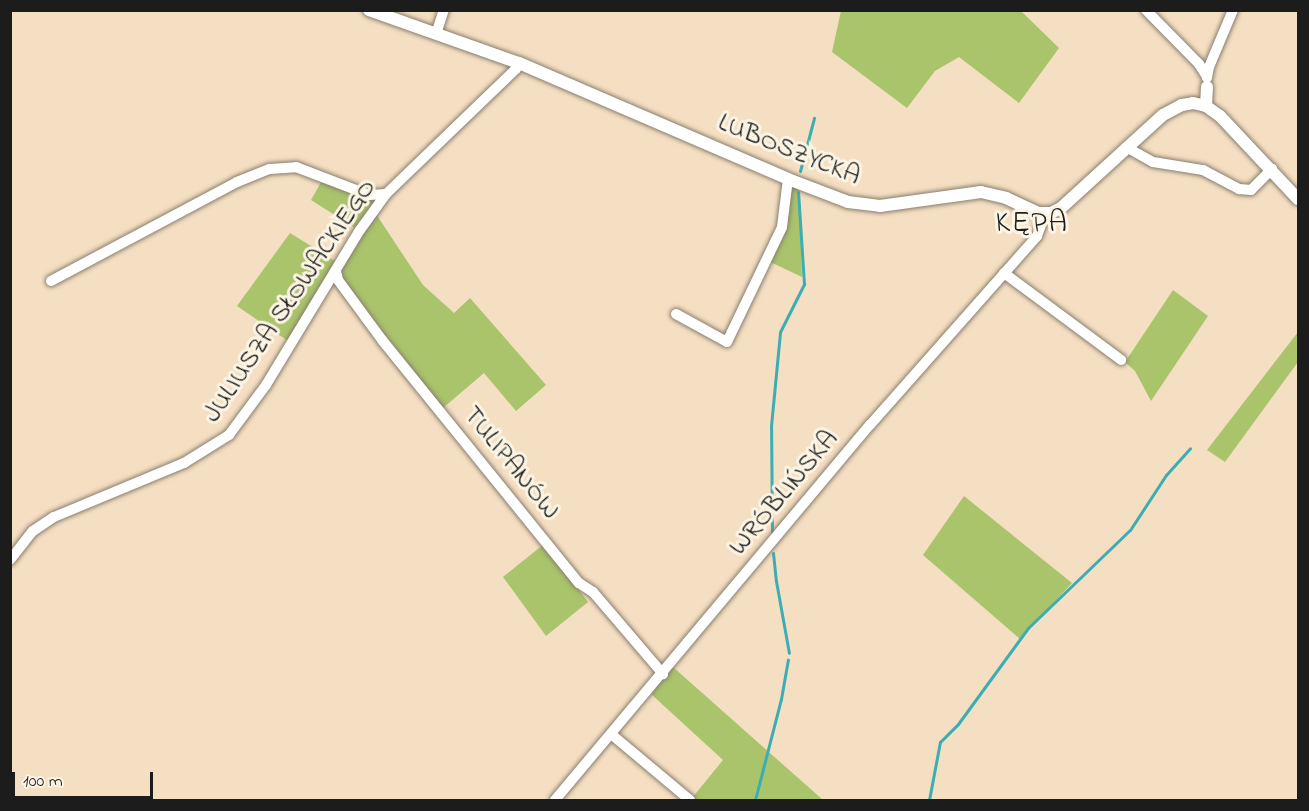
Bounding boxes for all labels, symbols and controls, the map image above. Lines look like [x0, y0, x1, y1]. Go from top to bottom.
street label: LUBOSZYCKA [713, 107, 865, 193]
street label: JULIUSZA SŁOWACKIEGO [196, 173, 384, 429]
district label: KĘPA [996, 206, 1068, 242]
street label: TULIPANÓW [455, 400, 567, 526]
street label: WRÓBLIŃSKA [722, 424, 846, 562]
scale bar [15, 760, 156, 798]
text: 100 m [23, 769, 63, 795]

